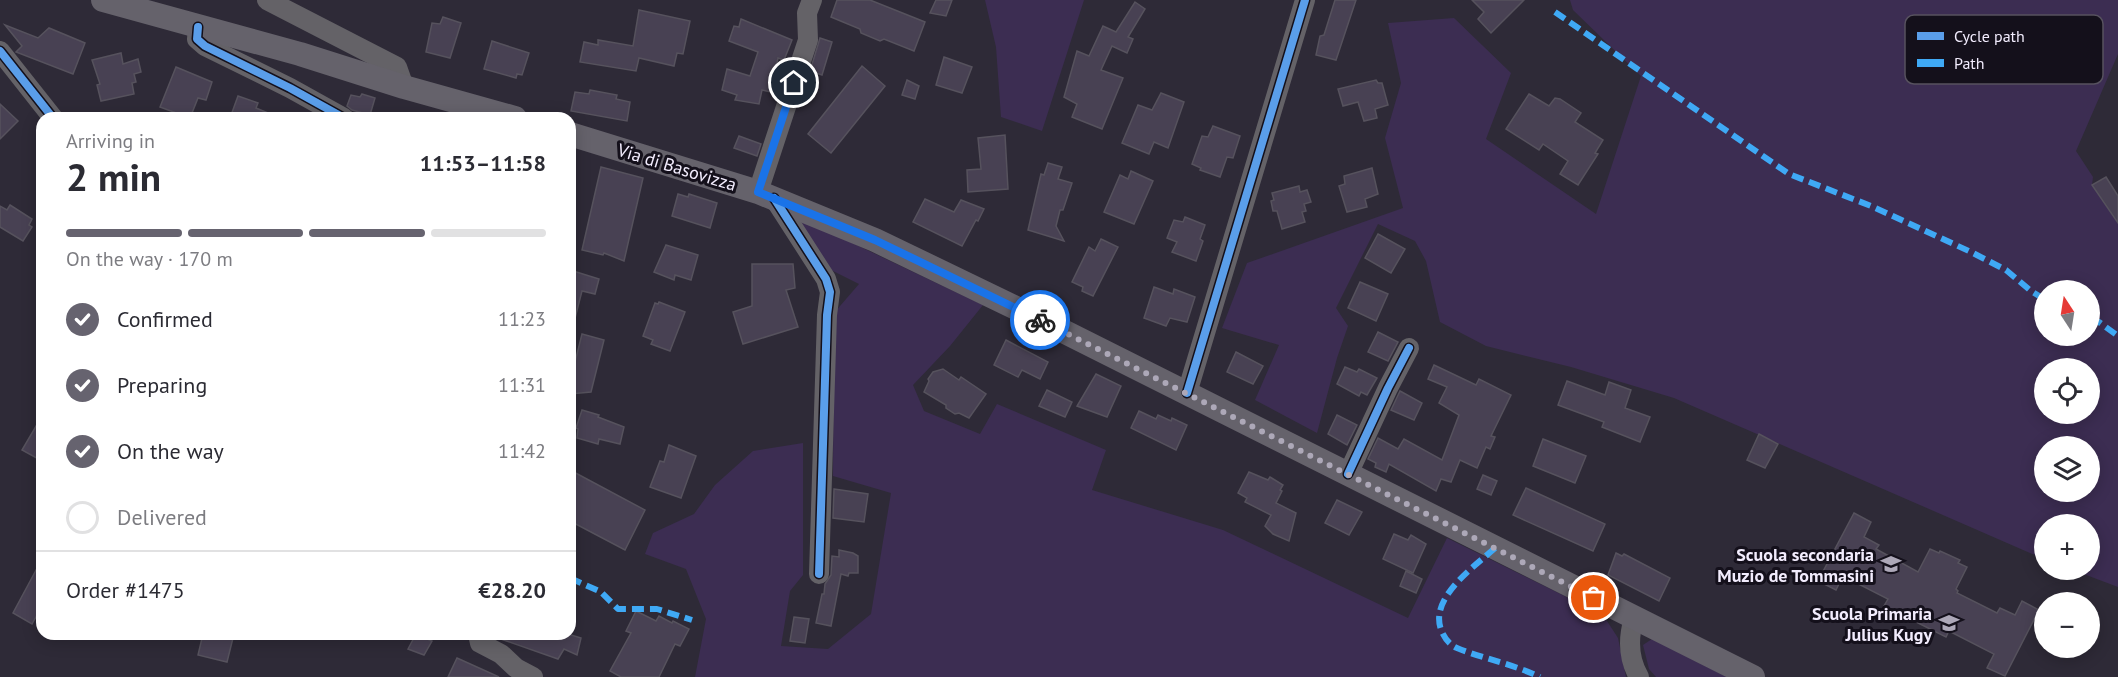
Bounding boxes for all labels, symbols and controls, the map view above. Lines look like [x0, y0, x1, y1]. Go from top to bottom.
legend [1905, 15, 2103, 84]
text: Cycle path [1954, 26, 2025, 46]
text: Path [1954, 53, 1985, 73]
pin [768, 57, 819, 108]
icon: home [777, 66, 810, 99]
text: Arriving in [66, 128, 155, 154]
street label: Via di Basovizza [614, 138, 739, 196]
text: 11:53–11:58 [420, 149, 546, 177]
text: 2 min [66, 151, 161, 202]
text: On the way · 170 m [66, 246, 233, 272]
north arrow [2034, 280, 2100, 346]
map controls [2034, 280, 2100, 658]
courier [1010, 290, 1070, 350]
icon: check [66, 303, 99, 336]
icon: bike [1024, 304, 1057, 337]
text: Confirmed [117, 305, 213, 333]
text: 11:23 [498, 306, 546, 332]
button: locate [2034, 358, 2100, 424]
icon: check [66, 369, 99, 402]
text: Preparing [117, 371, 207, 399]
text: 11:31 [498, 372, 546, 398]
icon: check [66, 435, 99, 468]
button: layers [2034, 436, 2100, 502]
text: On the way [117, 437, 224, 465]
text: 11:42 [498, 438, 546, 464]
text: Delivered [117, 503, 207, 531]
button: + [2034, 514, 2100, 580]
place label: Scuola secondaria Muzio de Tommasini [1717, 543, 1874, 587]
school or university icon: Scuola secondaria Muzio de Tommasini [1879, 552, 1903, 576]
pin [1568, 572, 1619, 623]
text: Order #1475 [66, 576, 185, 604]
text: €28.20 [478, 576, 546, 604]
icon: bag [1577, 581, 1610, 614]
button: − [2034, 592, 2100, 658]
place label: Scuola Primaria Julius Kugy [1812, 602, 1932, 646]
school or university icon: Scuola Primaria Julius Kugy [1937, 611, 1961, 635]

